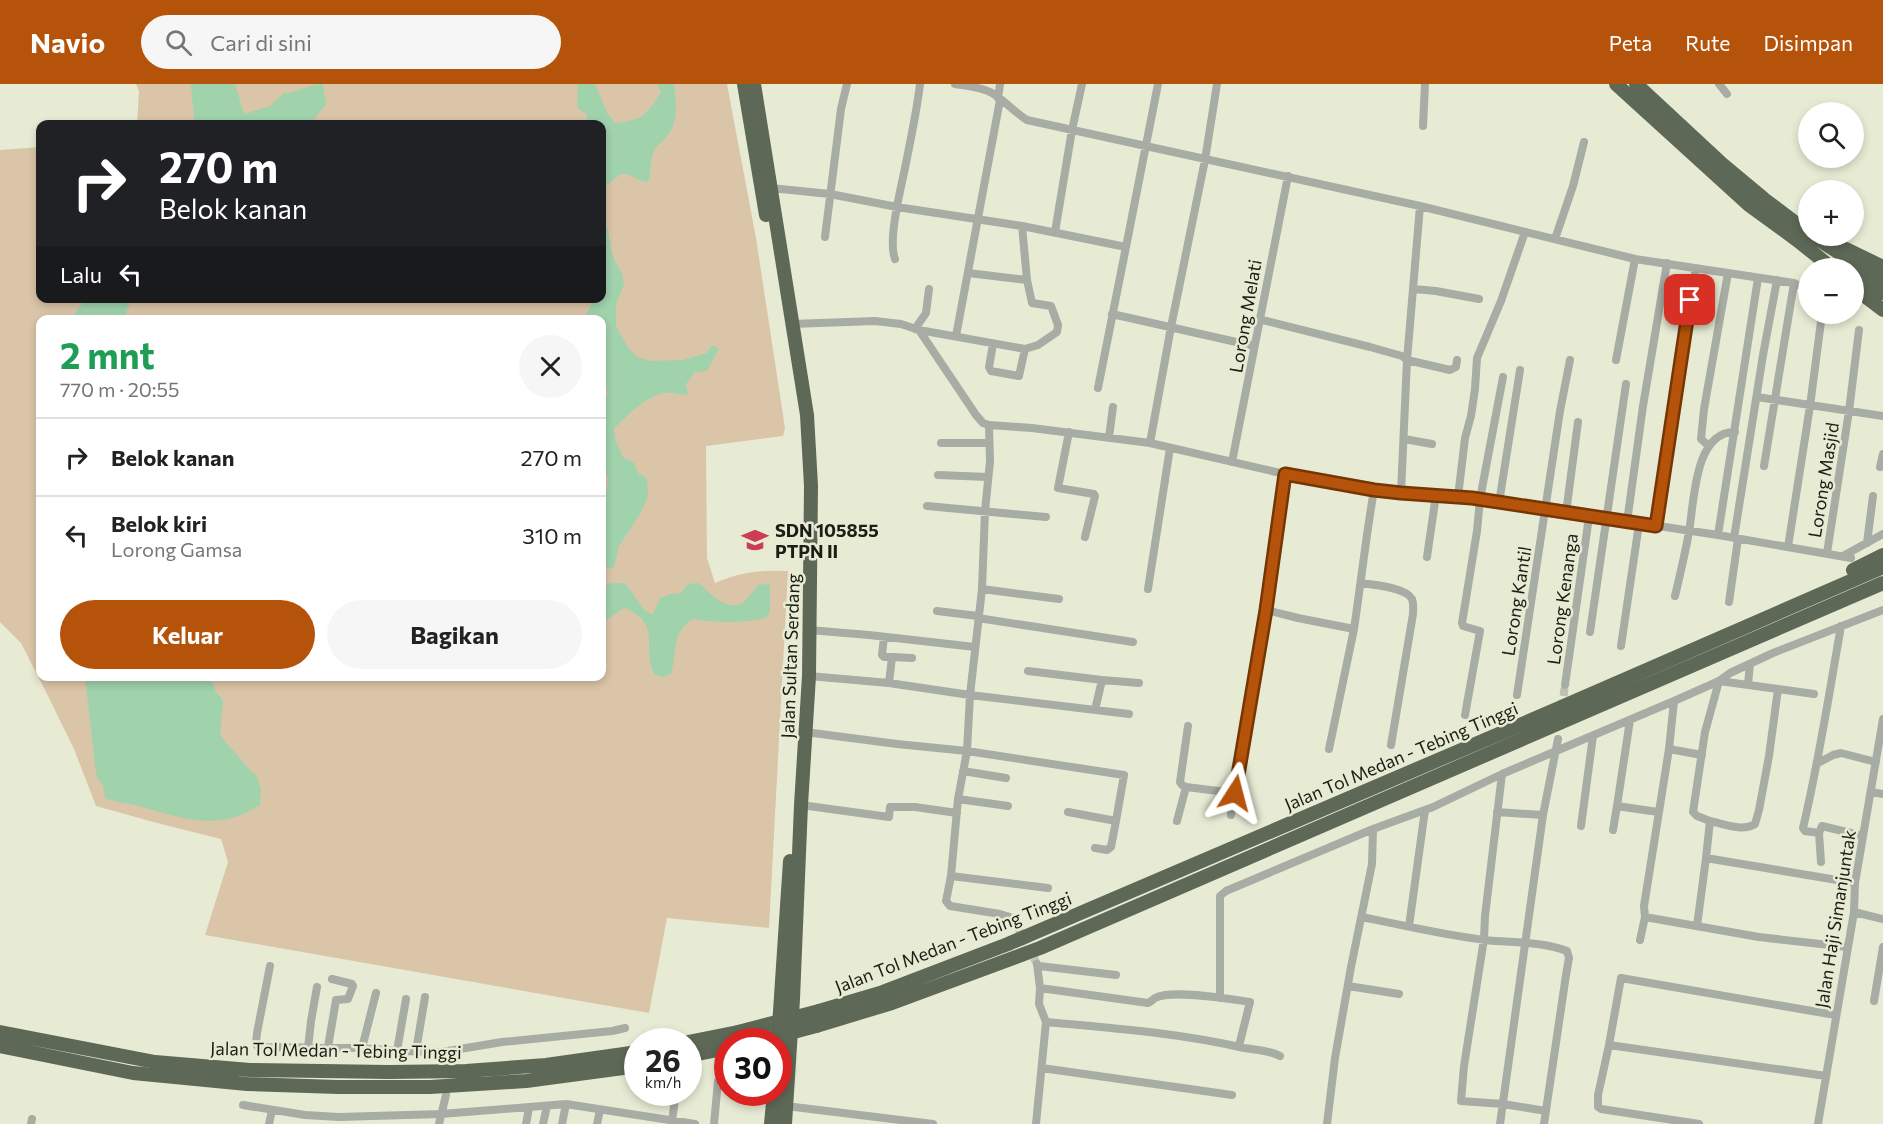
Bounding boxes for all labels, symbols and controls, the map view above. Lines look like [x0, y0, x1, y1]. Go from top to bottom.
search box [141, 15, 561, 69]
text: Navio [30, 25, 105, 59]
icon: search [162, 26, 195, 59]
text: Cari di sini [210, 29, 312, 56]
text: Peta [1609, 30, 1652, 55]
text: Rute [1685, 30, 1730, 55]
text: Disimpan [1763, 30, 1853, 55]
map controls [1798, 102, 1864, 324]
button: search [1798, 102, 1864, 168]
text: 270 m [159, 140, 278, 192]
icon: right [60, 144, 138, 222]
button: + [1798, 180, 1864, 246]
text: Belok kanan [159, 192, 307, 225]
icon: left [114, 258, 147, 291]
street label: Lorong Melati [1224, 258, 1266, 374]
button: − [1798, 258, 1864, 324]
text: Lalu [60, 261, 102, 288]
pin [1664, 274, 1715, 325]
icon: arrive [1673, 283, 1706, 316]
text: 2 mnt [60, 332, 155, 376]
button: close [519, 335, 582, 398]
text: 770 m · 20:55 [60, 377, 180, 401]
street label: Lorong Masjid [1803, 421, 1843, 539]
icon: right [60, 441, 93, 474]
text: Belok kanan [111, 444, 234, 471]
text: 270 m [521, 444, 582, 471]
text: Belok kiri [111, 510, 207, 537]
icon: left [60, 519, 93, 552]
place label: SDN 105855 PTPN II [775, 519, 879, 562]
text: 310 m [522, 522, 582, 549]
school or university icon: SDN 105855 PTPN II [740, 525, 770, 555]
street label: Lorong Kenanga [1542, 532, 1582, 666]
text: Lorong Gamsa [111, 537, 242, 561]
street label: Lorong Kantil [1496, 545, 1536, 657]
street label: Jalan Sultan Serdang [776, 573, 804, 739]
button: Keluar [60, 600, 315, 669]
button: Bagikan [327, 600, 582, 669]
street label: Jalan Tol Medan - Tebing Tinggi [1281, 697, 1521, 815]
position arrow [1203, 761, 1267, 825]
street label: Jalan Haji Simanjuntak [1810, 828, 1860, 1010]
street label: Jalan Tol Medan - Tebing Tinggi [832, 887, 1074, 997]
speed limit sign: 30 [714, 1028, 792, 1106]
street label: Jalan Tol Medan - Tebing Tinggi [210, 1037, 462, 1063]
text: 26 [645, 1041, 681, 1078]
text: km/h [645, 1073, 681, 1091]

